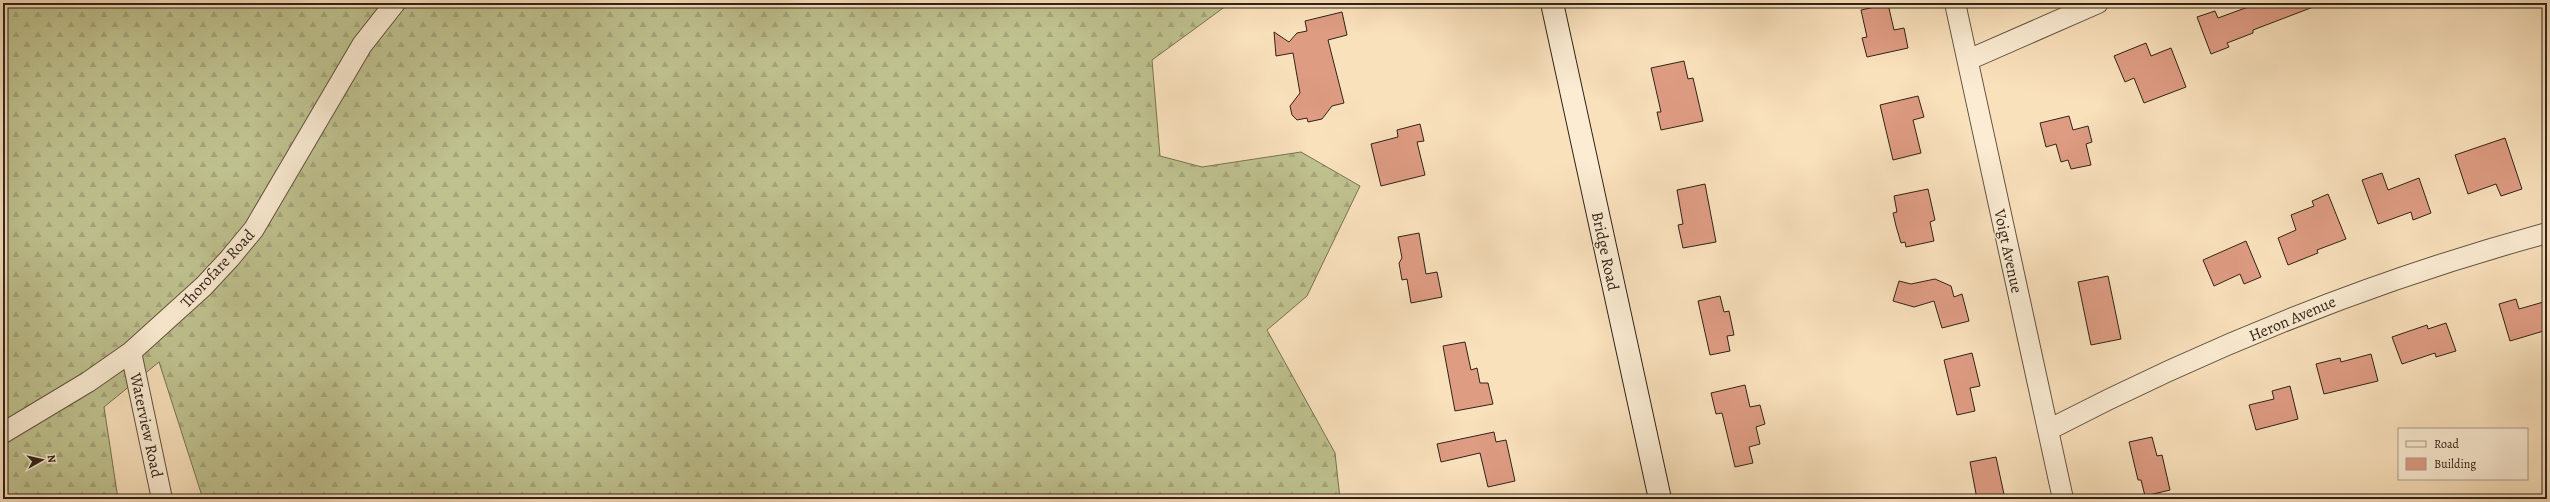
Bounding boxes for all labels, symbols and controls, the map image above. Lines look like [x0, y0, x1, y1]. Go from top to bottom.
street label: Voigt Avenue [1988, 206, 2028, 295]
street label: Bridge Road [1586, 210, 1624, 293]
street label: Thorofare Road [176, 224, 260, 313]
street label: Heron Avenue [2246, 291, 2339, 347]
street label: Waterview Road [124, 370, 168, 480]
legend [2398, 428, 2528, 480]
text: Road [2434, 436, 2460, 452]
north arrow [22, 440, 62, 480]
text: N [43, 454, 59, 464]
text: Building [2434, 456, 2476, 472]

